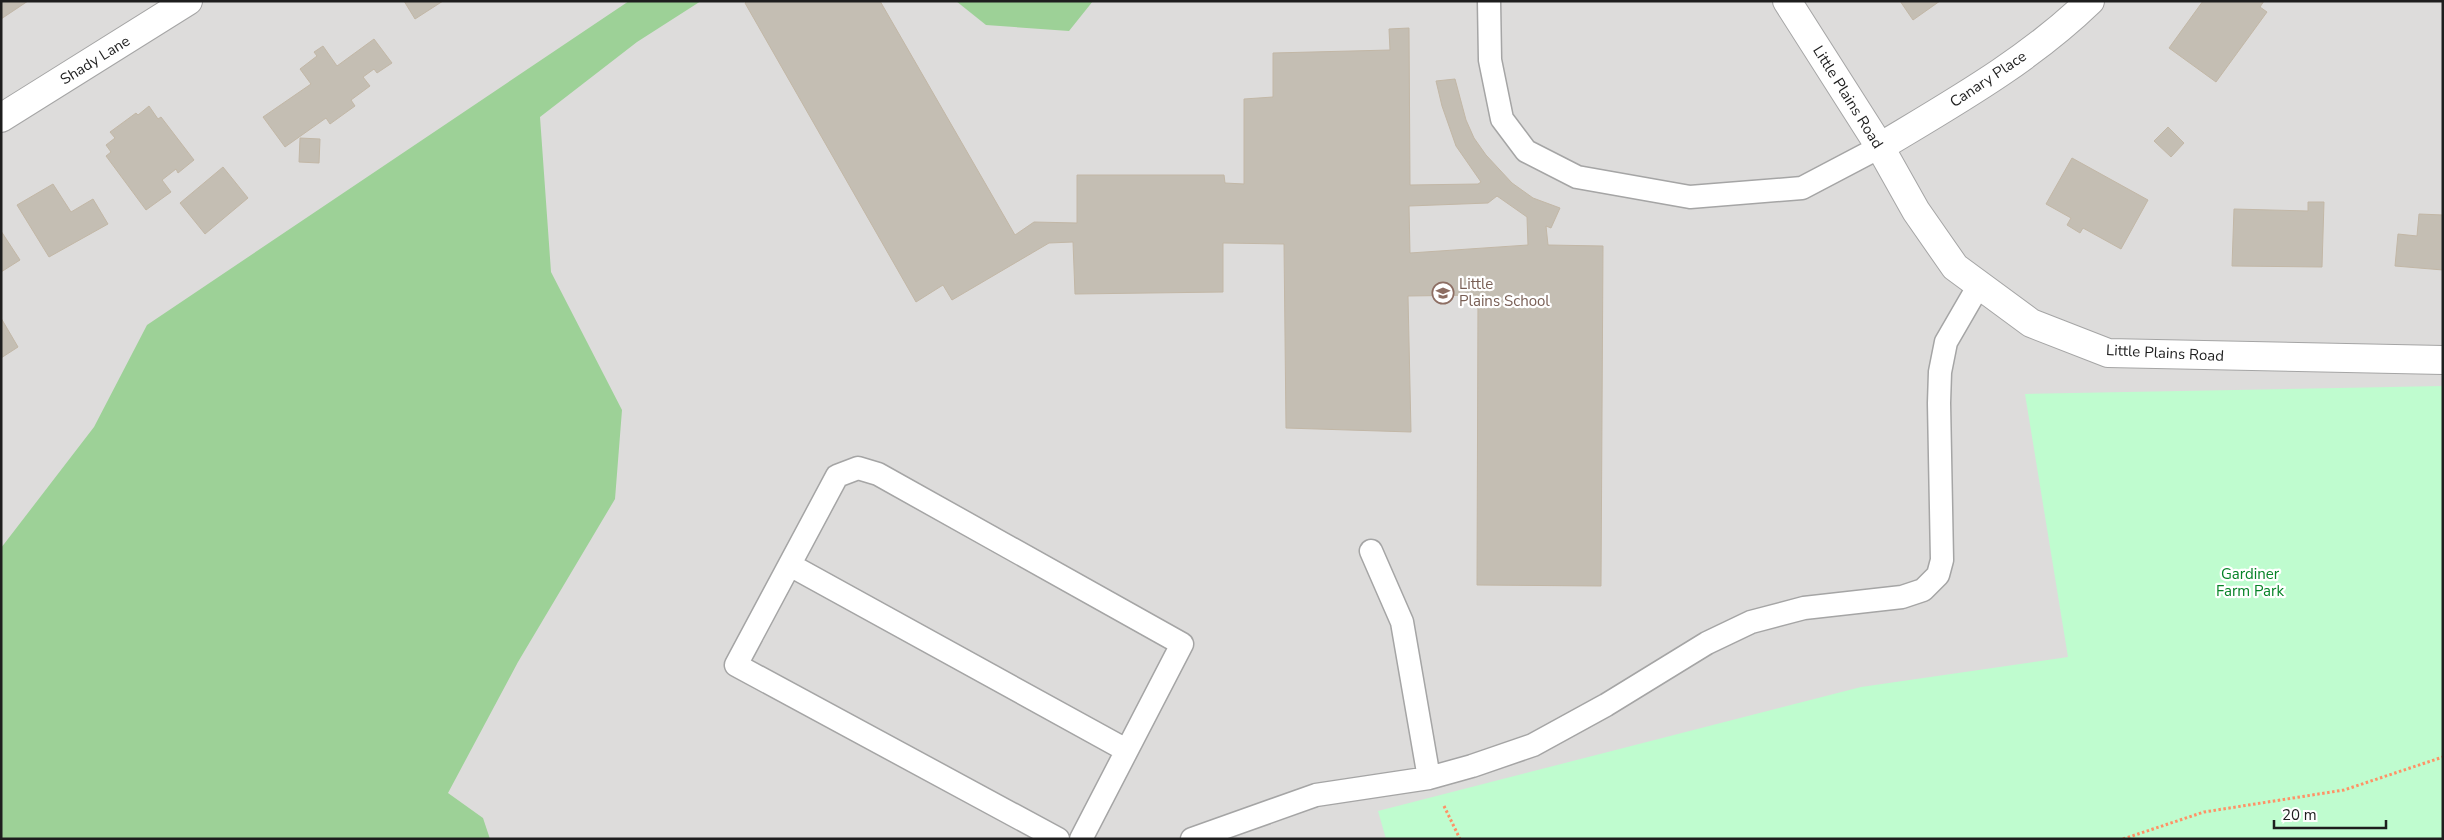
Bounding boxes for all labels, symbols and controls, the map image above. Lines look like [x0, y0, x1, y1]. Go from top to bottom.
street label: Shady Lane [56, 31, 134, 89]
street label: Little Plains Road [1808, 42, 1888, 152]
street label: Canary Place [1946, 46, 2030, 112]
place label: Little Plains School [1459, 274, 1550, 311]
school or university icon: Little Plains School [1431, 281, 1455, 305]
street label: Little Plains Road [2106, 340, 2224, 366]
park label: Gardiner Farm Park [2216, 564, 2284, 601]
scale bar [2274, 798, 2386, 830]
text: 20 m [2282, 805, 2317, 825]

